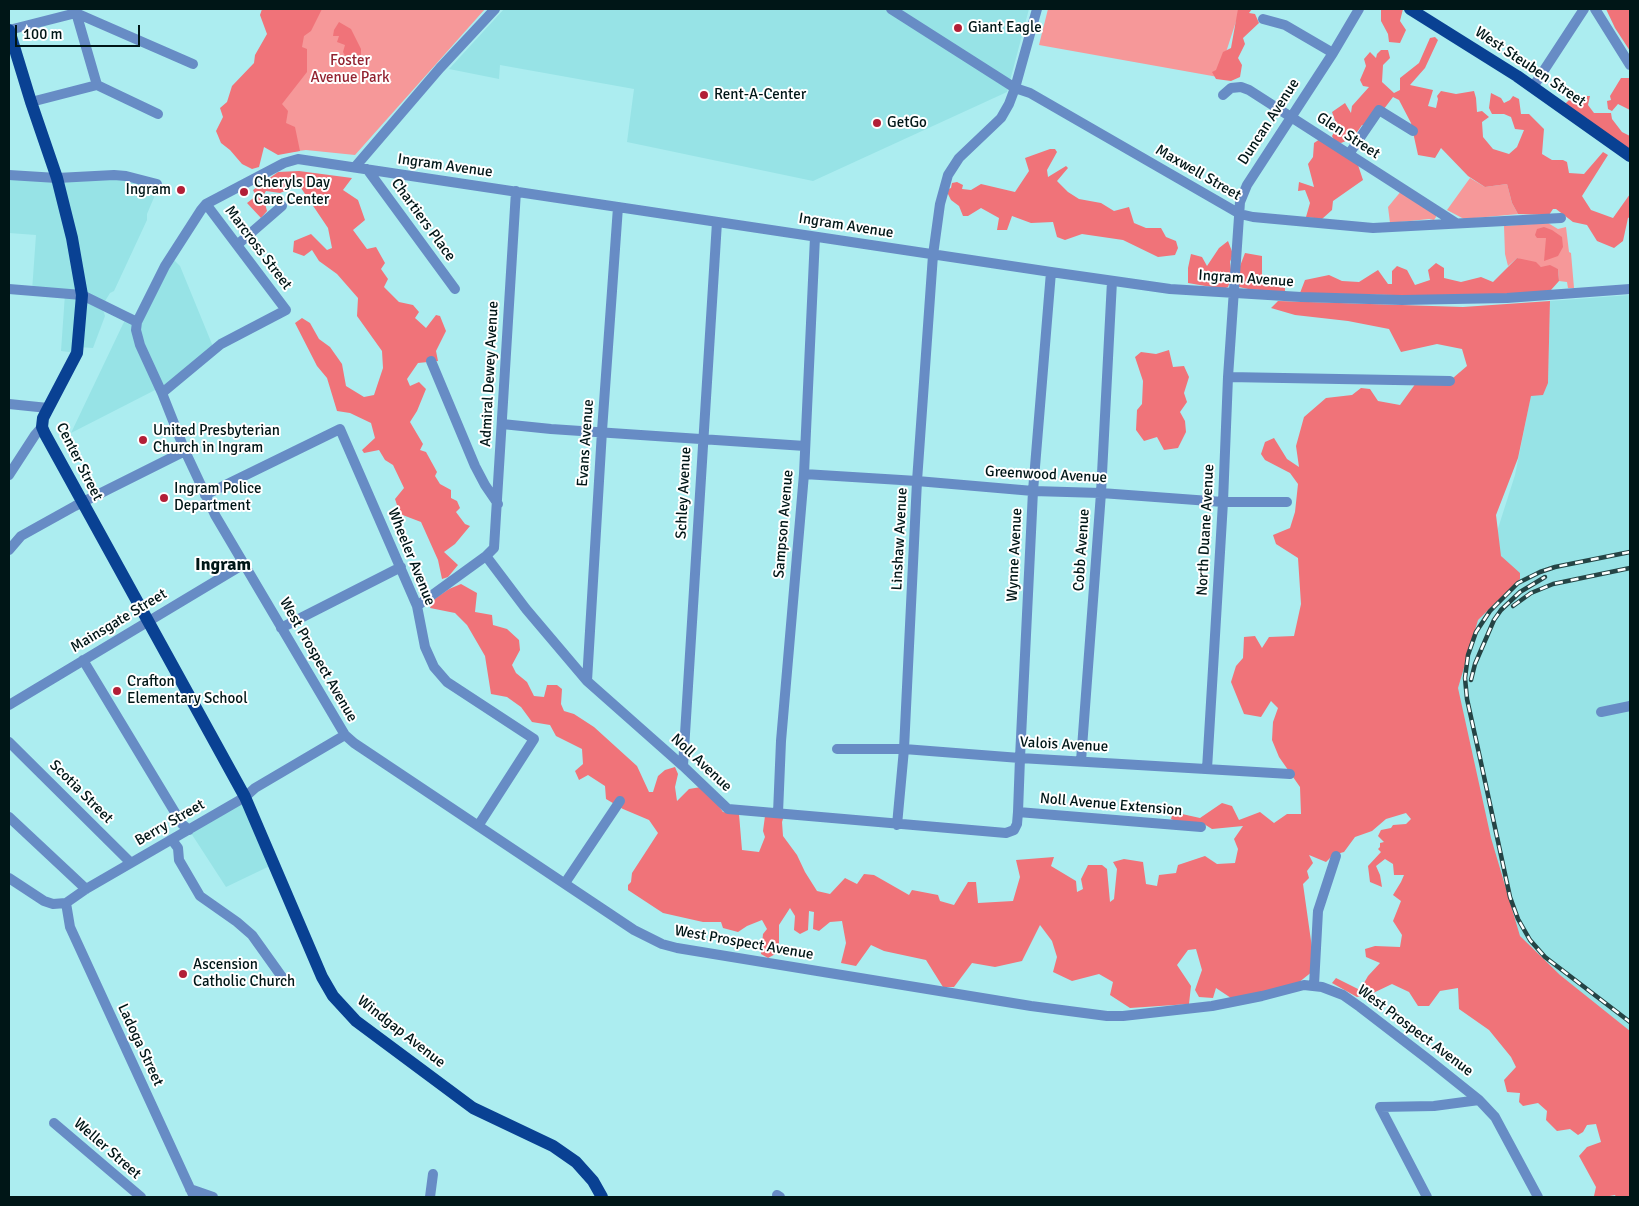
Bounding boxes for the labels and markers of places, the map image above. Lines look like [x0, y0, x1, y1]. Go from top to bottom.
place label: Giant Eagle [968, 19, 1042, 37]
marker: Giant Eagle [952, 22, 964, 34]
place label: Rent-A-Center [714, 86, 806, 104]
marker: Rent-A-Center [698, 89, 710, 101]
place label: GetGo [887, 114, 927, 132]
marker: GetGo [871, 117, 883, 129]
place label: Cheryls Day Care Center [254, 174, 330, 209]
place label: Ingram [126, 181, 171, 199]
marker: Ingram [175, 184, 187, 196]
marker: Cheryls Day Care Center [238, 186, 250, 198]
place label: United Presbyterian Church in Ingram [153, 422, 280, 457]
marker: United Presbyterian Church in Ingram [137, 434, 149, 446]
place label: Ingram Police Department [174, 480, 262, 515]
marker: Ingram Police Department [158, 492, 170, 504]
place label: Crafton Elementary School [127, 673, 248, 708]
marker: Crafton Elementary School [111, 685, 123, 697]
place label: Ascension Catholic Church [193, 956, 295, 991]
marker: Ascension Catholic Church [177, 968, 189, 980]

